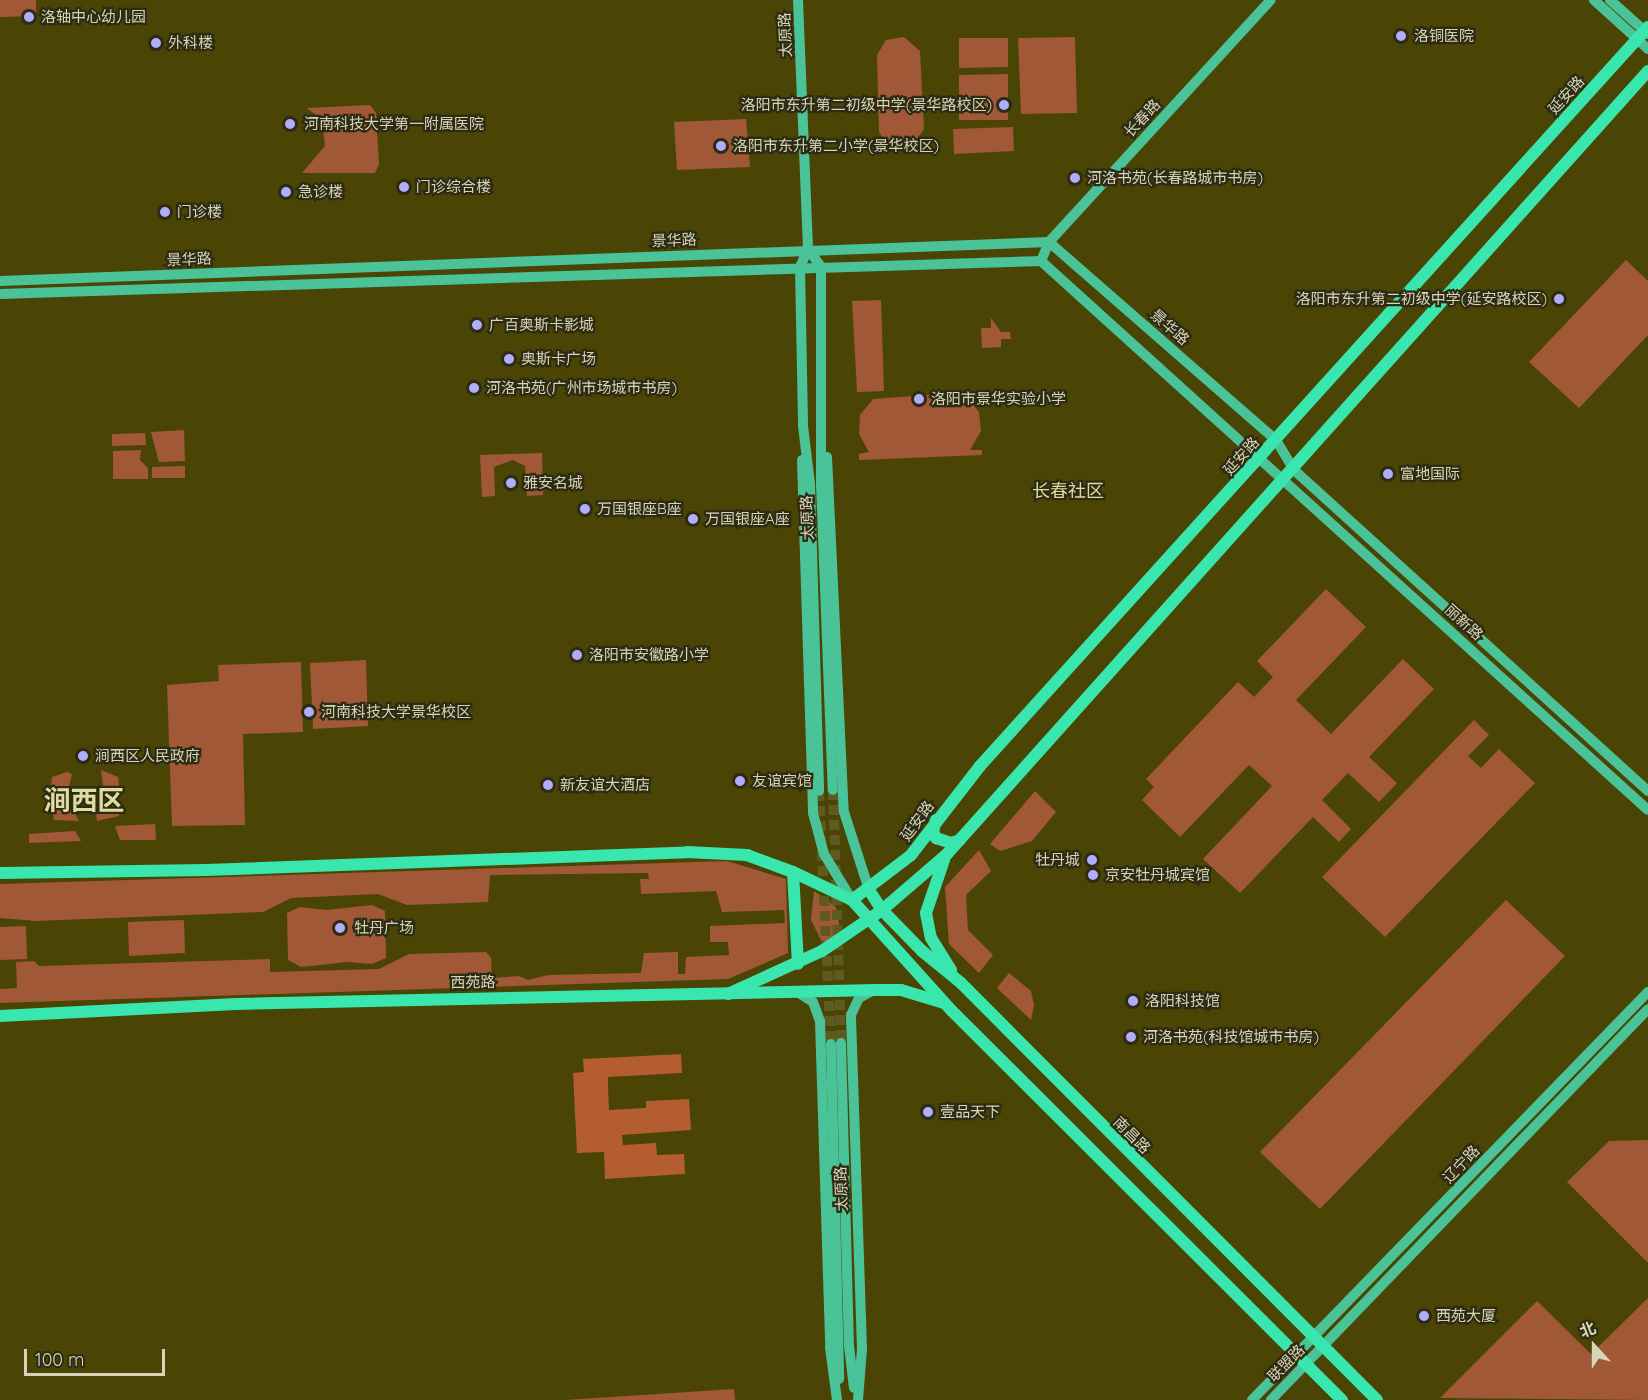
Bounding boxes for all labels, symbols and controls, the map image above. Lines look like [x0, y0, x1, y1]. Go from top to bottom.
place label: 洛轴中心幼儿园 [41, 8, 146, 26]
marker: 洛轴中心幼儿园 [22, 10, 36, 24]
street label: 太原路 [775, 12, 795, 58]
marker: 洛铜医院 [1392, 27, 1410, 45]
place label: 洛铜医院 [1414, 27, 1474, 45]
place label: 外科楼 [168, 34, 213, 52]
marker: 外科楼 [149, 36, 163, 50]
street label: 延安路 [1544, 72, 1588, 118]
street label: 长春路 [1120, 95, 1164, 141]
place label: 洛阳市东升第二初级中学(景华路校区) [741, 96, 992, 114]
marker: 洛阳市东升第二初级中学(景华路校区) [997, 98, 1011, 112]
marker: 河南科技大学第一附属医院 [281, 115, 299, 133]
place label: 河南科技大学第一附属医院 [304, 115, 484, 133]
place label: 洛阳市东升第二小学(景华校区) [733, 137, 939, 155]
marker: 洛阳市东升第二小学(景华校区) [714, 139, 728, 153]
place label: 河洛书苑(长春路城市书房) [1087, 169, 1263, 187]
marker: 河洛书苑(长春路城市书房) [1068, 171, 1082, 185]
place label: 门诊综合楼 [416, 178, 491, 196]
marker: 门诊综合楼 [397, 180, 411, 194]
place label: 急诊楼 [298, 183, 343, 201]
marker: 急诊楼 [279, 185, 293, 199]
place label: 门诊楼 [177, 203, 222, 221]
marker: 门诊楼 [158, 205, 172, 219]
street label: 景华路 [651, 230, 697, 250]
street label: 景华路 [166, 249, 212, 269]
place label: 洛阳市东升第二初级中学(延安路校区) [1296, 290, 1547, 308]
marker: 洛阳市东升第二初级中学(延安路校区) [1552, 292, 1566, 306]
street label: 景华路 [1147, 305, 1193, 349]
place label: 广百奥斯卡影城 [489, 316, 594, 334]
marker: 广百奥斯卡影城 [470, 318, 484, 332]
place label: 奥斯卡广场 [521, 350, 596, 368]
marker: 奥斯卡广场 [502, 352, 516, 366]
place label: 河洛书苑(广州市场城市书房) [486, 379, 677, 397]
marker: 河洛书苑(广州市场城市书房) [467, 381, 481, 395]
place label: 洛阳市景华实验小学 [931, 390, 1066, 408]
marker: 洛阳市景华实验小学 [912, 392, 926, 406]
street label: 延安路 [1219, 433, 1263, 479]
place label: 富地国际 [1400, 465, 1460, 483]
marker: 富地国际 [1381, 467, 1395, 481]
place label: 雅安名城 [523, 474, 583, 492]
marker: 雅安名城 [504, 476, 518, 490]
district label: 长春社区 [1032, 480, 1104, 502]
street label: 太原路 [797, 495, 817, 541]
place label: 万国银座B座 [597, 500, 682, 518]
marker: 万国银座B座 [578, 502, 592, 516]
place label: 万国银座A座 [705, 510, 790, 528]
marker: 万国银座A座 [686, 512, 700, 526]
street label: 丽新路 [1441, 600, 1487, 644]
place label: 洛阳市安徽路小学 [589, 646, 709, 664]
marker: 洛阳市安徽路小学 [570, 648, 584, 662]
place label: 河南科技大学景华校区 [321, 703, 471, 721]
marker: 河南科技大学景华校区 [302, 705, 316, 719]
place label: 涧西区人民政府 [95, 747, 200, 765]
marker: 涧西区人民政府 [76, 749, 90, 763]
place label: 友谊宾馆 [752, 772, 812, 790]
marker: 友谊宾馆 [733, 774, 747, 788]
place label: 新友谊大酒店 [560, 776, 650, 794]
marker: 新友谊大酒店 [541, 778, 555, 792]
district label: 涧西区 [44, 785, 124, 817]
street label: 延安路 [896, 798, 938, 844]
place label: 牡丹城 [1035, 851, 1080, 869]
marker: 牡丹城 [1085, 853, 1099, 867]
place label: 京安牡丹城宾馆 [1105, 866, 1210, 884]
marker: 京安牡丹城宾馆 [1086, 868, 1100, 882]
marker: 牡丹广场 [331, 919, 349, 937]
place label: 牡丹广场 [354, 919, 414, 937]
street label: 西苑路 [450, 973, 496, 991]
place label: 洛阳科技馆 [1145, 992, 1220, 1010]
marker: 洛阳科技馆 [1126, 994, 1140, 1008]
place label: 河洛书苑(科技馆城市书房) [1143, 1028, 1319, 1046]
marker: 河洛书苑(科技馆城市书房) [1124, 1030, 1138, 1044]
place label: 壹品天下 [940, 1103, 1000, 1121]
marker: 壹品天下 [921, 1105, 935, 1119]
street label: 南昌路 [1110, 1113, 1154, 1157]
street label: 辽宁路 [1439, 1142, 1483, 1186]
street label: 太原路 [831, 1166, 851, 1212]
place label: 西苑大厦 [1436, 1307, 1496, 1325]
marker: 西苑大厦 [1417, 1309, 1431, 1323]
north arrow [1564, 1316, 1624, 1376]
text: 北 [1576, 1317, 1599, 1341]
scale bar [27, 1337, 168, 1375]
street label: 联盟路 [1264, 1341, 1308, 1385]
text: 100 m [35, 1348, 84, 1371]

